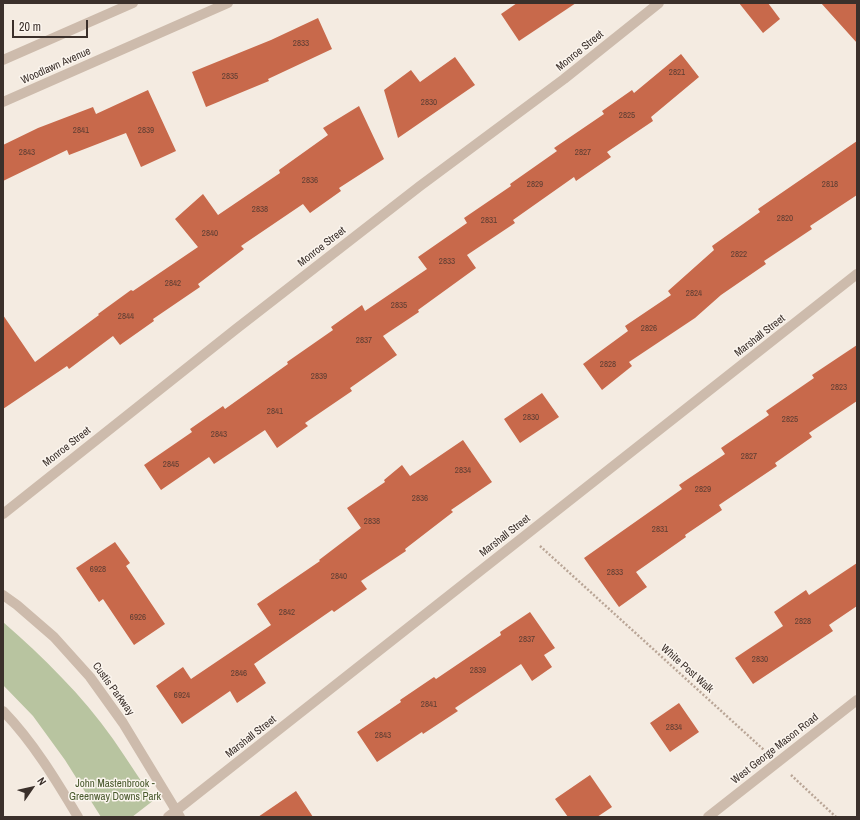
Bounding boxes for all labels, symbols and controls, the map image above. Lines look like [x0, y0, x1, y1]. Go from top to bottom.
scale bar [14, 12, 90, 38]
text: 20 m [19, 19, 41, 35]
street label: Monroe Street [554, 28, 606, 74]
house number: 2833 [293, 39, 309, 49]
street label: Woodlawn Avenue [19, 45, 93, 87]
house number: 2821 [669, 68, 685, 78]
house number: 2835 [222, 72, 238, 82]
house number: 2830 [421, 98, 437, 108]
house number: 2825 [619, 111, 635, 121]
house number: 2841 [73, 126, 89, 136]
house number: 2839 [138, 126, 154, 136]
house number: 2843 [19, 148, 35, 158]
house number: 2827 [575, 148, 591, 158]
house number: 2836 [302, 176, 318, 186]
house number: 2829 [527, 180, 543, 190]
house number: 2818 [822, 180, 838, 190]
house number: 2838 [252, 205, 268, 215]
house number: 2820 [777, 214, 793, 224]
house number: 2831 [481, 216, 497, 226]
street label: Monroe Street [295, 224, 349, 270]
house number: 2840 [202, 229, 218, 239]
house number: 2822 [731, 250, 747, 260]
house number: 2833 [439, 257, 455, 267]
house number: 2842 [165, 279, 181, 289]
house number: 2824 [686, 289, 702, 299]
house number: 2835 [391, 301, 407, 311]
house number: 2844 [118, 312, 134, 322]
street label: Marshall Street [732, 312, 788, 360]
house number: 2826 [641, 324, 657, 334]
house number: 2837 [356, 336, 372, 346]
house number: 2828 [600, 360, 616, 370]
house number: 2839 [311, 372, 327, 382]
house number: 2823 [831, 383, 847, 393]
house number: 2841 [267, 407, 283, 417]
house number: 2830 [523, 413, 539, 423]
house number: 2825 [782, 415, 798, 425]
street label: Monroe Street [40, 424, 94, 470]
house number: 2843 [211, 430, 227, 440]
house number: 2827 [741, 452, 757, 462]
house number: 2845 [163, 460, 179, 470]
house number: 2834 [455, 466, 471, 476]
house number: 2829 [695, 485, 711, 495]
house number: 2836 [412, 494, 428, 504]
street label: Marshall Street [477, 512, 533, 560]
house number: 2838 [364, 517, 380, 527]
house number: 2831 [652, 525, 668, 535]
house number: 6928 [90, 565, 106, 575]
house number: 2833 [607, 568, 623, 578]
house number: 2840 [331, 572, 347, 582]
house number: 2842 [279, 608, 295, 618]
house number: 6926 [130, 613, 146, 623]
house number: 2828 [795, 617, 811, 627]
house number: 2837 [519, 635, 535, 645]
street label: White Post Walk [658, 642, 716, 696]
house number: 2830 [752, 655, 768, 665]
street label: Custis Parkway [89, 660, 137, 718]
house number: 2839 [470, 666, 486, 676]
house number: 2846 [231, 669, 247, 679]
house number: 6924 [174, 691, 190, 701]
house number: 2841 [421, 700, 437, 710]
street label: West George Mason Road [729, 711, 821, 787]
street label: Marshall Street [223, 713, 279, 761]
house number: 2834 [666, 723, 682, 733]
house number: 2843 [375, 731, 391, 741]
north arrow [12, 768, 52, 808]
text: N [34, 775, 50, 788]
park label: John Mastenbrook - Greenway Downs Park [69, 777, 161, 803]

